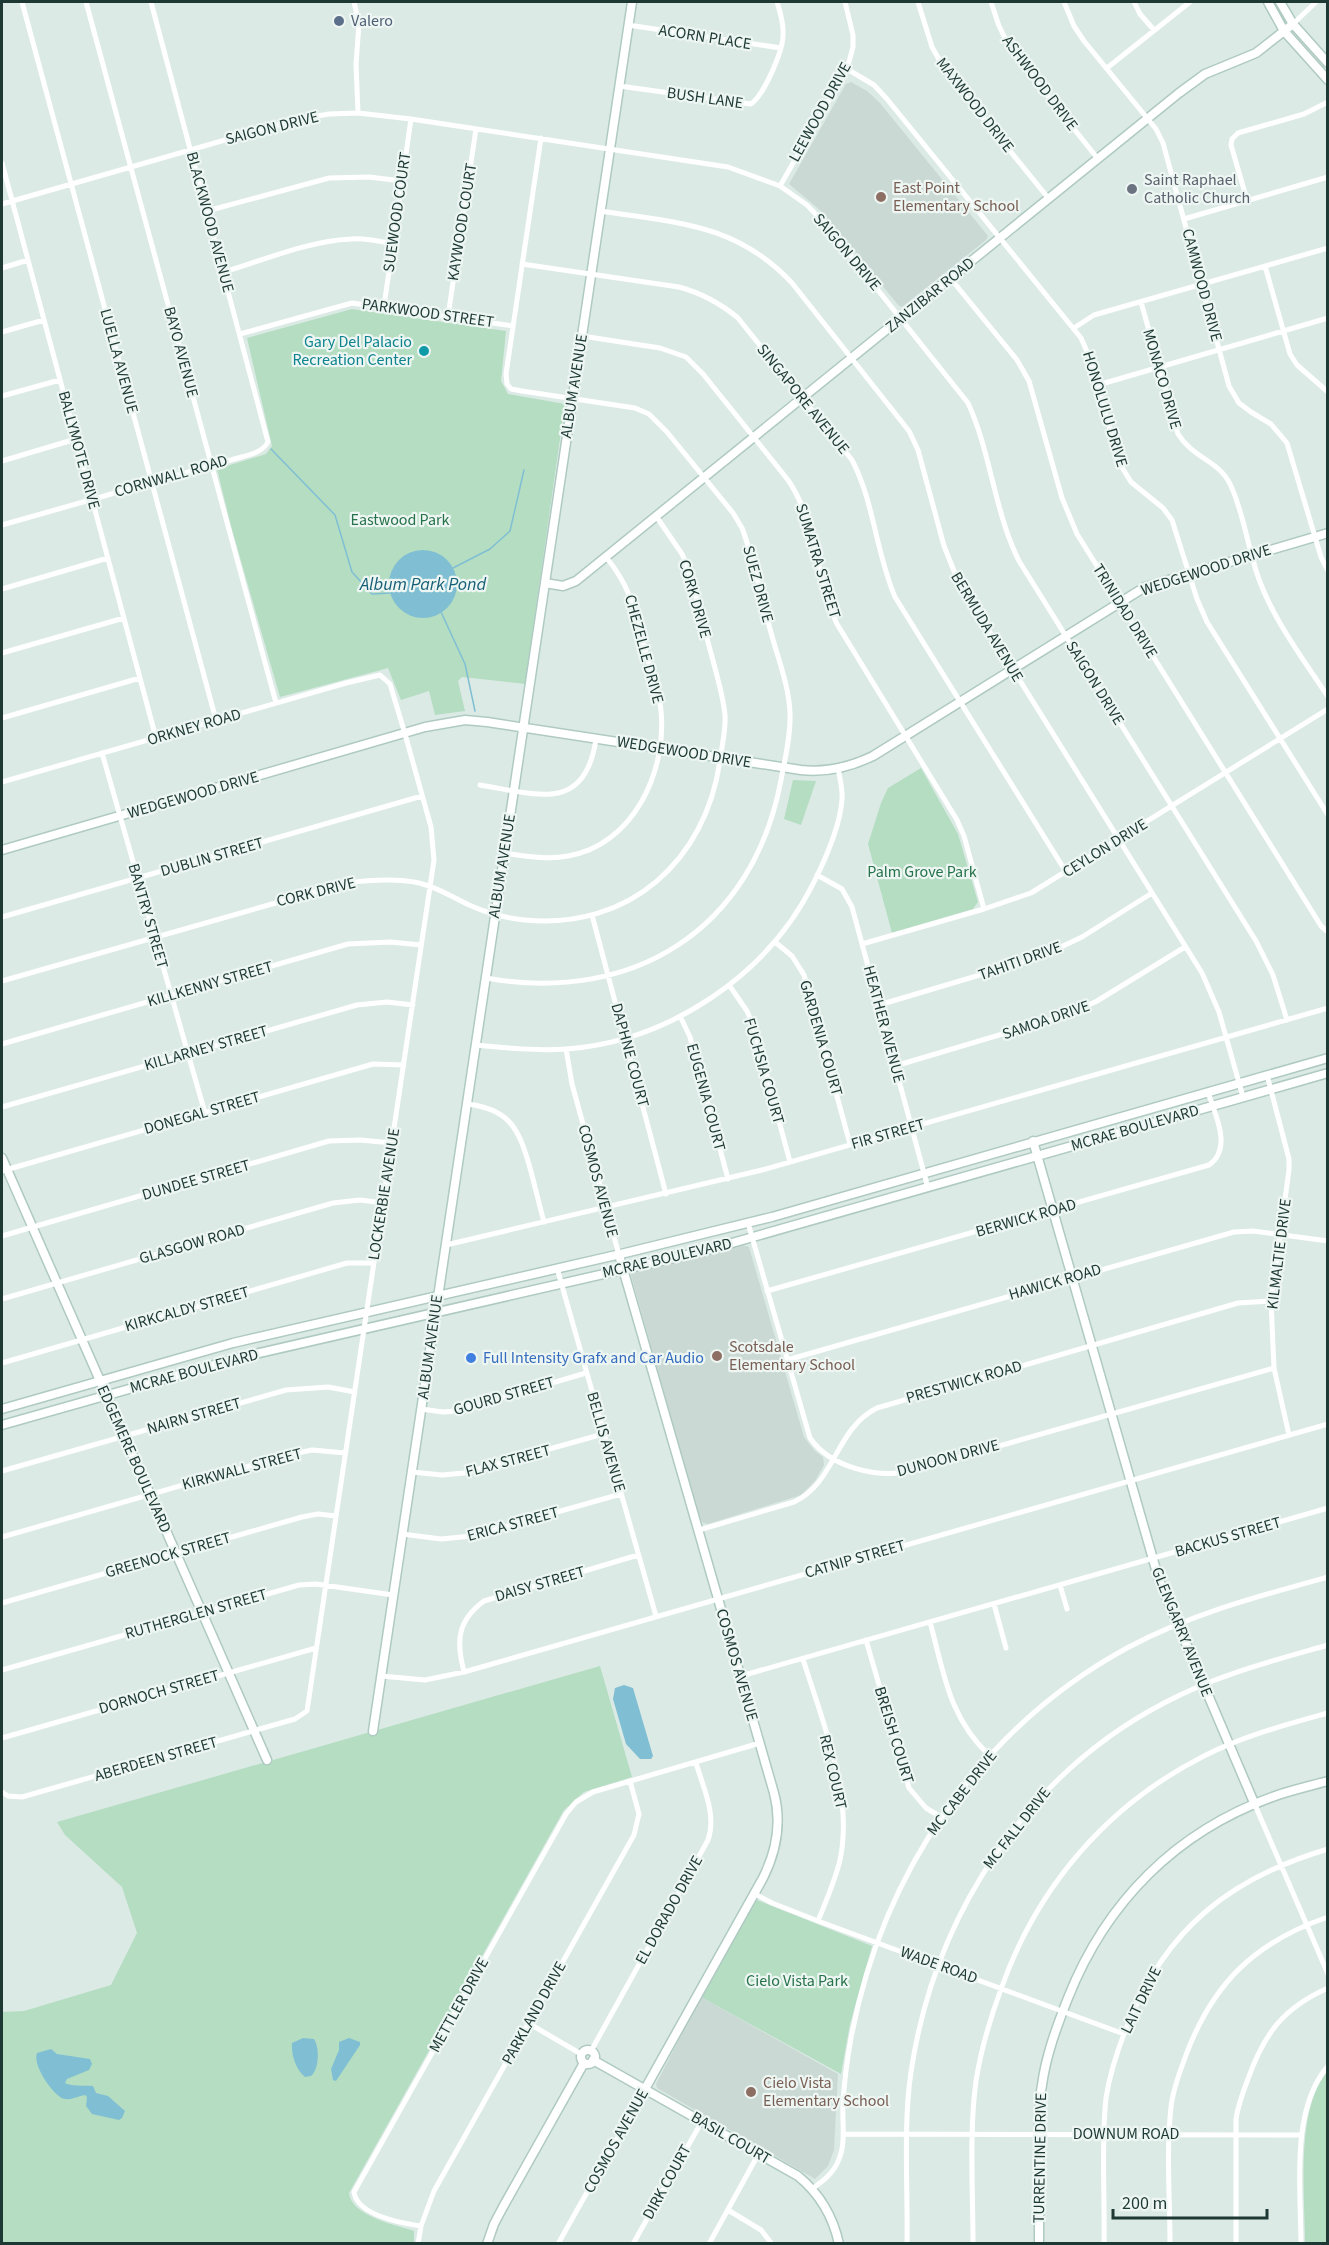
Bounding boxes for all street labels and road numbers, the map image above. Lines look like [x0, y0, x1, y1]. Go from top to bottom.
street label: ACORN PLACE [657, 19, 753, 55]
street label: ASHWOOD DRIVE [997, 31, 1083, 135]
street label: MAXWOOD DRIVE [931, 53, 1019, 157]
street label: LEEWOOD DRIVE [783, 58, 857, 166]
street label: BUSH LANE [665, 82, 745, 114]
street label: SAIGON DRIVE [223, 106, 321, 150]
street label: BLACKWOOD AVENUE [181, 149, 239, 295]
street label: SUEWOOD COURT [378, 150, 416, 274]
street label: KAYWOOD COURT [442, 161, 482, 283]
street label: SAIGON DRIVE [808, 208, 886, 296]
street label: CAMWOOD DRIVE [1176, 226, 1228, 344]
street label: ZANZIBAR ROAD [881, 252, 979, 338]
street label: PARKWOOD STREET [360, 293, 496, 333]
street label: BAYO AVENUE [158, 304, 204, 400]
street label: LUELLA AVENUE [94, 306, 144, 416]
street label: MONACO DRIVE [1137, 326, 1187, 432]
street label: ALBUM AVENUE [555, 332, 593, 440]
street label: SINGAPORE AVENUE [752, 339, 854, 459]
street label: HONOLULU DRIVE [1077, 348, 1133, 470]
street label: BALLYMOTE DRIVE [53, 388, 105, 512]
street label: CORNWALL ROAD [112, 449, 230, 503]
street label: SUMATRA STREET [790, 501, 846, 622]
street label: WEDGEWOOD DRIVE [1138, 539, 1274, 601]
street label: SUEZ DRIVE [737, 543, 779, 625]
street label: CORK DRIVE [673, 557, 717, 641]
street label: TRINIDAD DRIVE [1087, 560, 1163, 662]
street label: BERMUDA AVENUE [945, 568, 1029, 686]
street label: CHEZELLE DRIVE [619, 592, 669, 706]
street label: SAIGON DRIVE [1060, 637, 1130, 729]
street label: ORKNEY ROAD [144, 703, 244, 751]
street label: WEDGEWOOD DRIVE [615, 731, 753, 773]
street label: WEDGEWOOD DRIVE [125, 766, 261, 824]
street label: ALBUM AVENUE [483, 812, 521, 920]
street label: CEYLON DRIVE [1058, 813, 1152, 883]
street label: DUBLIN STREET [158, 832, 267, 882]
street label: BANTRY STREET [123, 861, 174, 971]
street label: CORK DRIVE [274, 872, 358, 912]
street label: TAHITI DRIVE [975, 936, 1065, 986]
street label: KILLKENNY STREET [145, 955, 276, 1012]
street label: HEATHER AVENUE [858, 963, 910, 1085]
street label: GARDENIA COURT [794, 978, 848, 1099]
street label: SAMOA DRIVE [999, 995, 1093, 1045]
street label: DAPHNE COURT [606, 1001, 655, 1110]
street label: FUCHSIA COURT [738, 1015, 790, 1127]
street label: KILLARNEY STREET [142, 1020, 271, 1076]
street label: EUGENIA COURT [681, 1041, 731, 1154]
street label: DONEGAL STREET [141, 1086, 263, 1140]
street label: MCRAE BOULEVARD [1068, 1099, 1202, 1157]
street label: FIR STREET [849, 1113, 928, 1155]
street label: COSMOS AVENUE [572, 1122, 624, 1240]
street label: LOCKERBIE AVENUE [363, 1126, 405, 1262]
street label: DUNDEE STREET [139, 1154, 253, 1206]
street label: BERWICK ROAD [973, 1193, 1079, 1243]
street label: KILMALTIE DRIVE [1261, 1197, 1297, 1311]
street label: GLASGOW ROAD [136, 1218, 248, 1270]
street label: MCRAE BOULEVARD [600, 1232, 734, 1284]
street label: HAWICK ROAD [1006, 1258, 1104, 1306]
street label: KIRKCALDY STREET [122, 1281, 252, 1337]
street label: ALBUM AVENUE [412, 1293, 448, 1401]
street label: MCRAE BOULEVARD [127, 1343, 261, 1399]
street label: PRESTWICK ROAD [903, 1355, 1025, 1409]
street label: GOURD STREET [451, 1371, 558, 1421]
street label: EDGEMERE BOULEVARD [91, 1382, 177, 1537]
street label: BELLIS AVENUE [581, 1389, 631, 1495]
street label: NAIRN STREET [144, 1392, 244, 1440]
street label: DUNOON DRIVE [894, 1434, 1002, 1482]
street label: FLAX STREET [463, 1439, 553, 1483]
street label: KIRKWALL STREET [180, 1442, 305, 1496]
street label: ERICA STREET [465, 1501, 562, 1547]
street label: BACKUS STREET [1172, 1511, 1284, 1563]
street label: GREENOCK STREET [103, 1526, 234, 1583]
street label: CATNIP STREET [802, 1534, 908, 1584]
street label: DAISY STREET [492, 1560, 588, 1607]
street label: GLENGARRY AVENUE [1146, 1564, 1218, 1700]
street label: RUTHERGLEN STREET [122, 1583, 270, 1645]
street label: COSMOS AVENUE [710, 1606, 764, 1724]
street label: DORNOCH STREET [96, 1664, 222, 1720]
street label: BREISH COURT [869, 1684, 919, 1787]
street label: ABERDEEN STREET [92, 1731, 221, 1787]
street label: REX COURT [814, 1732, 852, 1812]
street label: MC CABE DRIVE [922, 1746, 1002, 1840]
street label: MC FALL DRIVE [978, 1782, 1056, 1874]
street label: EL DORADO DRIVE [630, 1852, 708, 1968]
street label: WADE ROAD [897, 1941, 981, 1989]
street label: METTLER DRIVE [424, 1954, 494, 2056]
street label: PARKLAND DRIVE [496, 1957, 572, 2069]
street label: LAIT DRIVE [1115, 1963, 1167, 2037]
street label: COSMOS AVENUE [578, 2085, 654, 2197]
street label: TURRENTINE DRIVE [1028, 2093, 1052, 2223]
street label: BASIL COURT [687, 2106, 775, 2170]
street label: DOWNUM ROAD [1073, 2123, 1179, 2145]
street label: DIRK COURT [637, 2140, 697, 2223]

